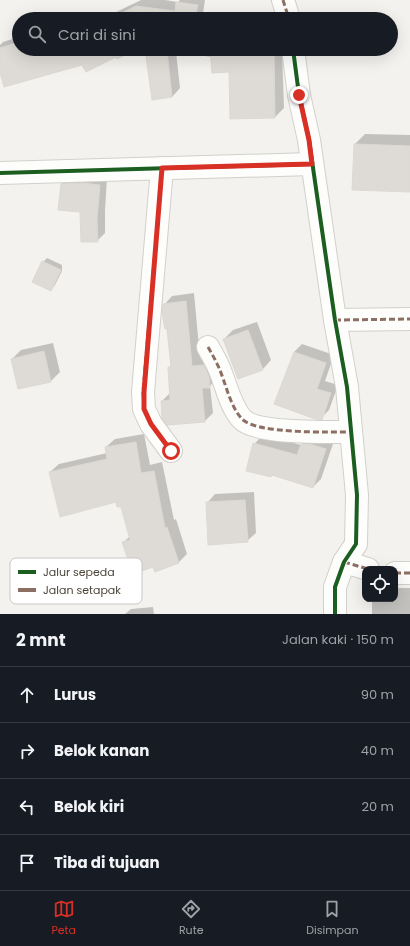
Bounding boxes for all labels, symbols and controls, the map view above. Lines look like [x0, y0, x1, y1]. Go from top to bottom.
search box [12, 12, 398, 56]
icon: search [26, 23, 48, 45]
text: Cari di sini [58, 24, 136, 45]
route end [290, 86, 308, 104]
route start [162, 442, 180, 460]
legend [10, 558, 142, 604]
text: Jalur sepeda [43, 564, 115, 580]
map controls [362, 566, 398, 602]
button: locate [362, 566, 398, 602]
text: Jalan setapak [43, 582, 121, 598]
text: 2 mnt [16, 628, 66, 652]
text: Jalan kaki · 150 m [282, 630, 394, 649]
icon: ahead [16, 684, 38, 706]
text: Lurus [54, 684, 96, 705]
text: 90 m [361, 685, 394, 704]
icon: right [16, 740, 38, 762]
text: Belok kanan [54, 740, 149, 761]
text: 40 m [361, 741, 394, 760]
icon: left [16, 796, 38, 818]
text: Belok kiri [54, 796, 124, 817]
text: 20 m [361, 797, 394, 816]
icon: arrive [16, 852, 38, 874]
text: Tiba di tujuan [54, 852, 160, 873]
tab: Peta [51, 898, 76, 939]
tab: Rute [179, 898, 203, 939]
tab: Disimpan [306, 898, 359, 939]

